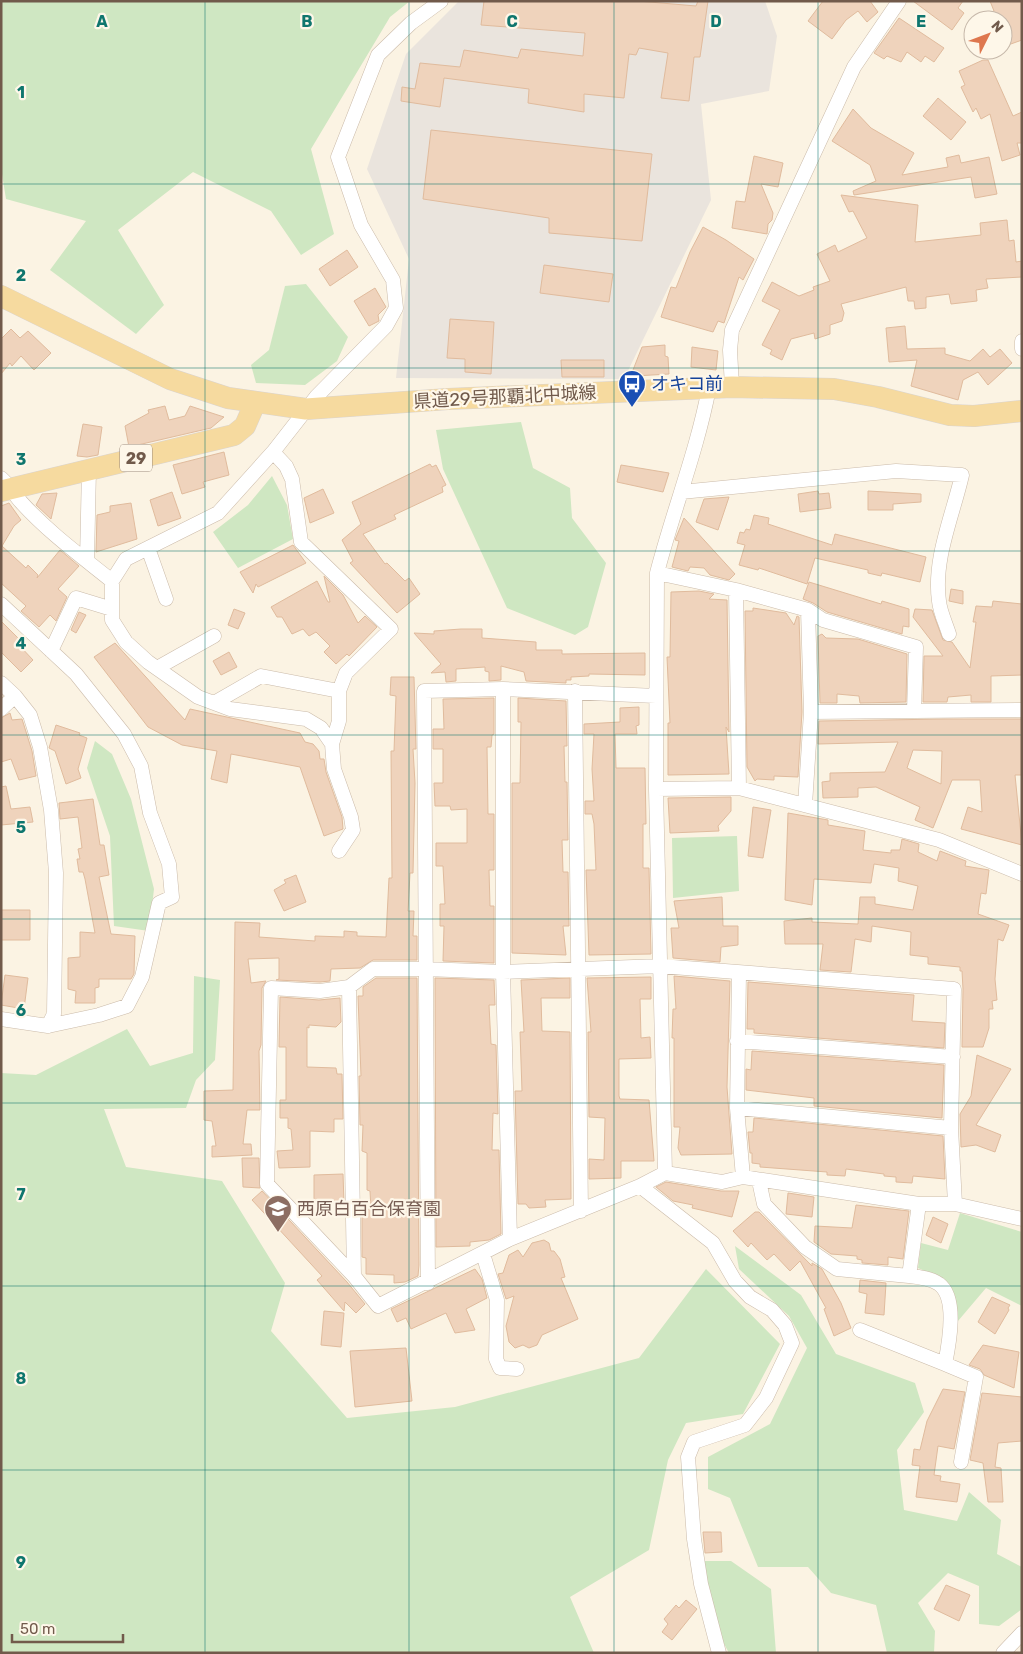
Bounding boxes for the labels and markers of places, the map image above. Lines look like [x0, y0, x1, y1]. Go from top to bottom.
bus stop icon: オキコ前 [617, 369, 647, 408]
place label: オキコ前 [651, 373, 723, 395]
school or university icon: 西原白百合保育園 [263, 1194, 293, 1233]
place label: 西原白百合保育園 [297, 1198, 441, 1220]

